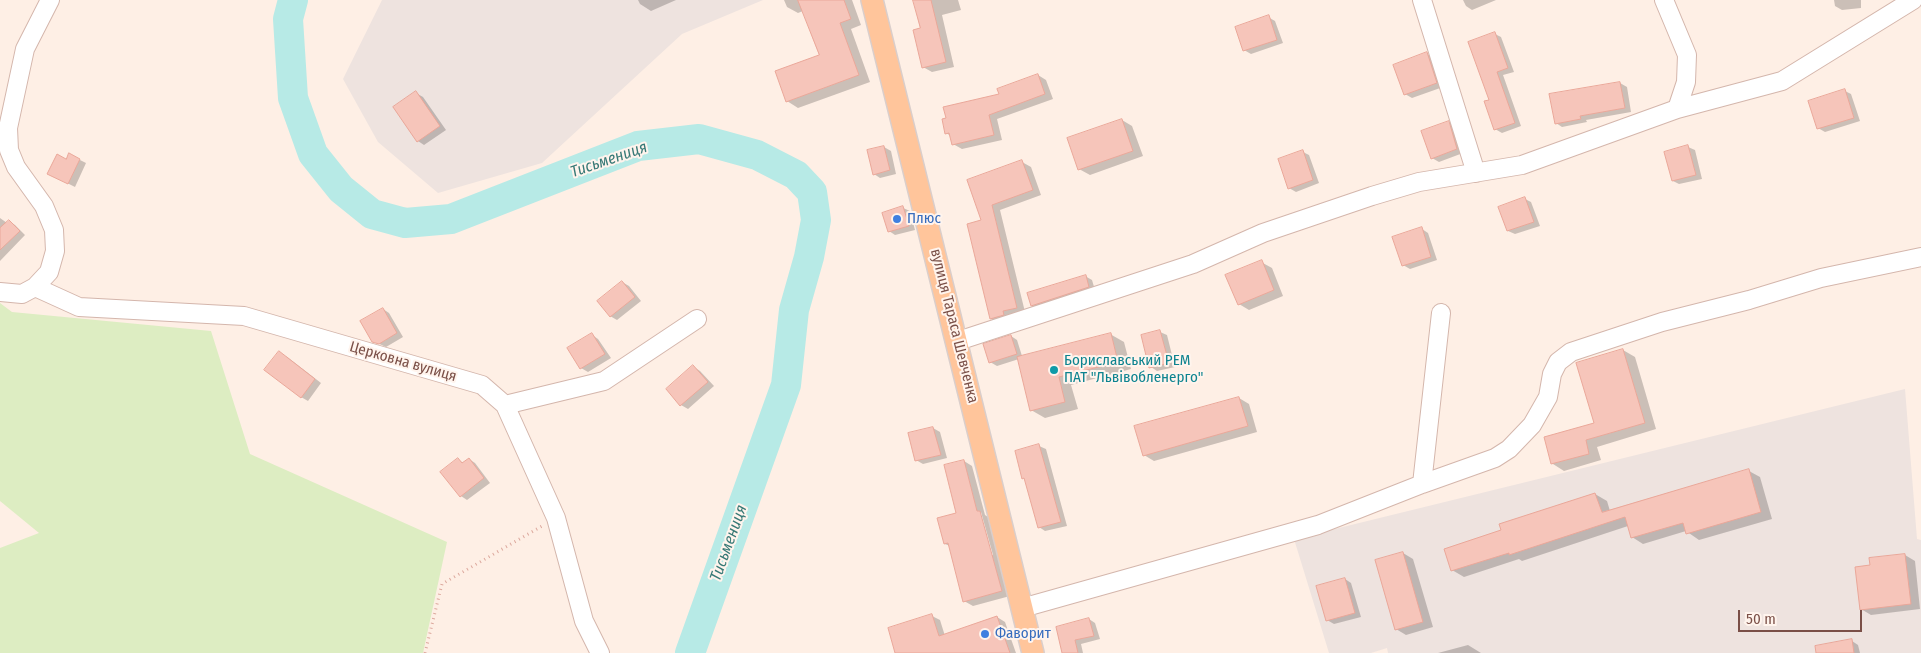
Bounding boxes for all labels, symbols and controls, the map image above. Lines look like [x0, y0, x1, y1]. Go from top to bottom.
water label: Тисьмениця [568, 138, 650, 182]
place label: Плюс [907, 210, 941, 228]
marker: Плюс [891, 213, 903, 225]
street label: вулиця Тараса Шевченка [926, 247, 982, 405]
street label: Церковна вулиця [347, 338, 459, 386]
place label: Бориславський РЕМ ПАТ "Львівобленерго" [1064, 352, 1203, 387]
marker: Бориславський РЕМ ПАТ "Львівобленерго" [1048, 364, 1060, 376]
water label: Тисьмениця [706, 502, 752, 584]
scale bar [1741, 600, 1865, 632]
text: 50 m [1746, 610, 1776, 628]
place label: Фаворит [995, 625, 1051, 643]
marker: Фаворит [979, 628, 991, 640]

